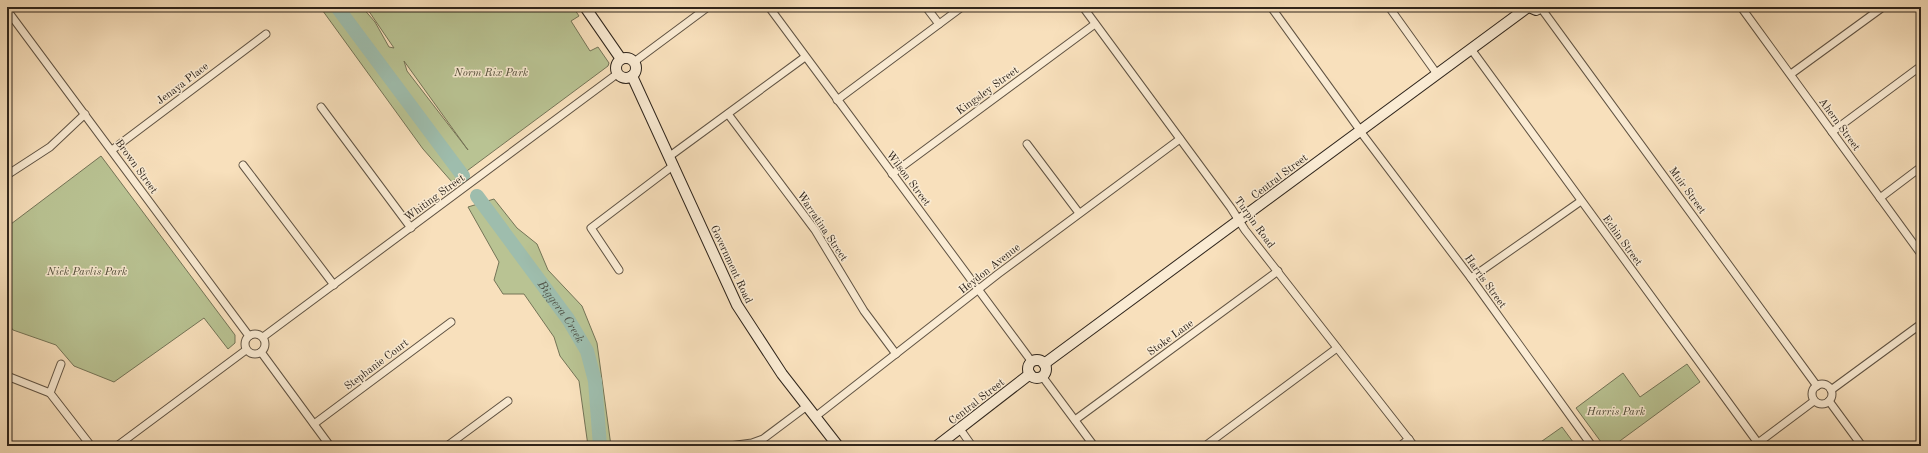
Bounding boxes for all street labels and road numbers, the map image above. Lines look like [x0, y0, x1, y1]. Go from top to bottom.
street label: Jenaya Place [155, 61, 211, 107]
street label: Kingsley Street [955, 65, 1021, 117]
street label: Ahern Street [1816, 97, 1862, 153]
street label: Brown Street [113, 138, 159, 196]
street label: Wilson Street [884, 149, 932, 209]
street label: Central Street [1250, 152, 1310, 202]
street label: Muir Street [1666, 165, 1707, 216]
street label: Whiting Street [403, 173, 467, 224]
street label: Warratina Street [794, 190, 849, 264]
street label: Turpin Road [1232, 195, 1276, 251]
street label: Echin Street [1600, 214, 1644, 268]
street label: Government Road [708, 224, 754, 306]
street label: Heydon Avenue [957, 242, 1023, 296]
street label: Harris Street [1462, 253, 1508, 311]
street label: Stoke Lane [1146, 318, 1196, 358]
street label: Stephanie Court [343, 338, 411, 393]
street label: Central Street [947, 377, 1007, 427]

